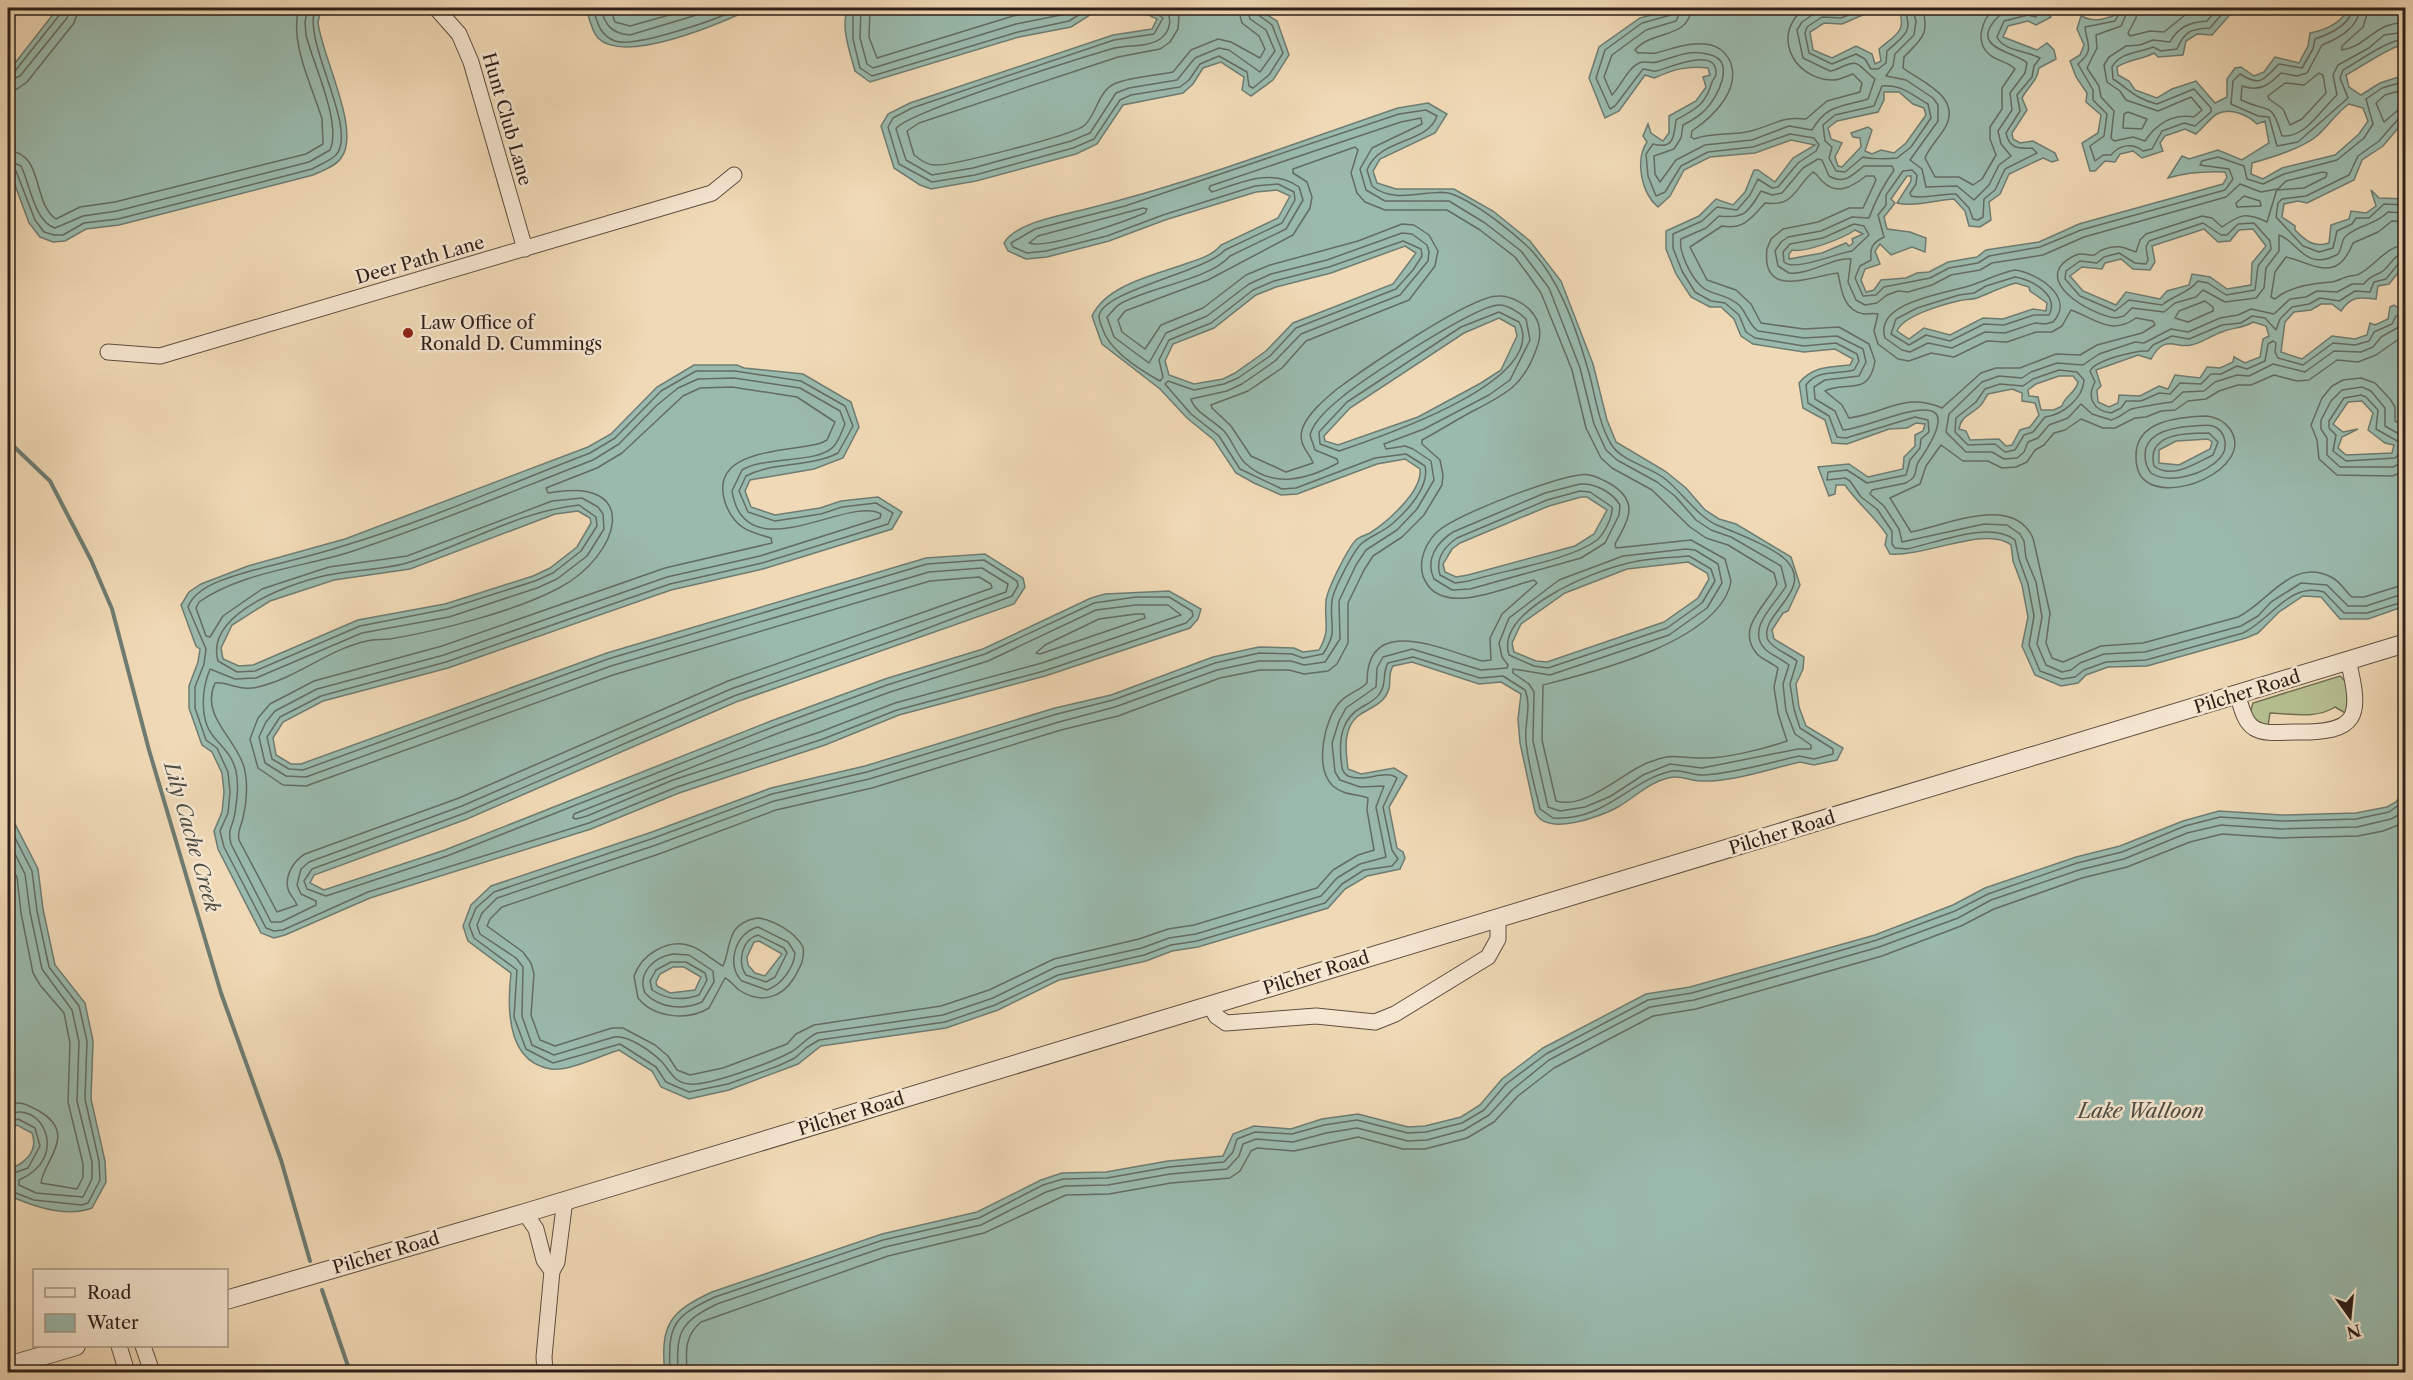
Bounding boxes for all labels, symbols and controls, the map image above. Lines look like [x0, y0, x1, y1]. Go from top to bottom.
street label: Hunt Club Lane [478, 50, 536, 188]
street label: Deer Path Lane [353, 231, 487, 289]
place label: Law Office of Ronald D. Cummings [420, 312, 602, 355]
marker: Law Office of Ronald D. Cummings [401, 326, 415, 340]
street label: Pilcher Road [2191, 665, 2303, 719]
water label: Lily Cache Creek [159, 757, 225, 915]
street label: Pilcher Road [1726, 806, 1838, 860]
street label: Pilcher Road [1260, 946, 1372, 1000]
street label: Pilcher Road [795, 1087, 907, 1141]
water label: Lake Walloon [2076, 1099, 2204, 1123]
street label: Pilcher Road [330, 1227, 442, 1279]
legend [33, 1269, 228, 1347]
text: Road [87, 1282, 132, 1304]
north arrow [2320, 1287, 2380, 1347]
text: Water [86, 1312, 139, 1334]
text: N [2344, 1320, 2363, 1343]

